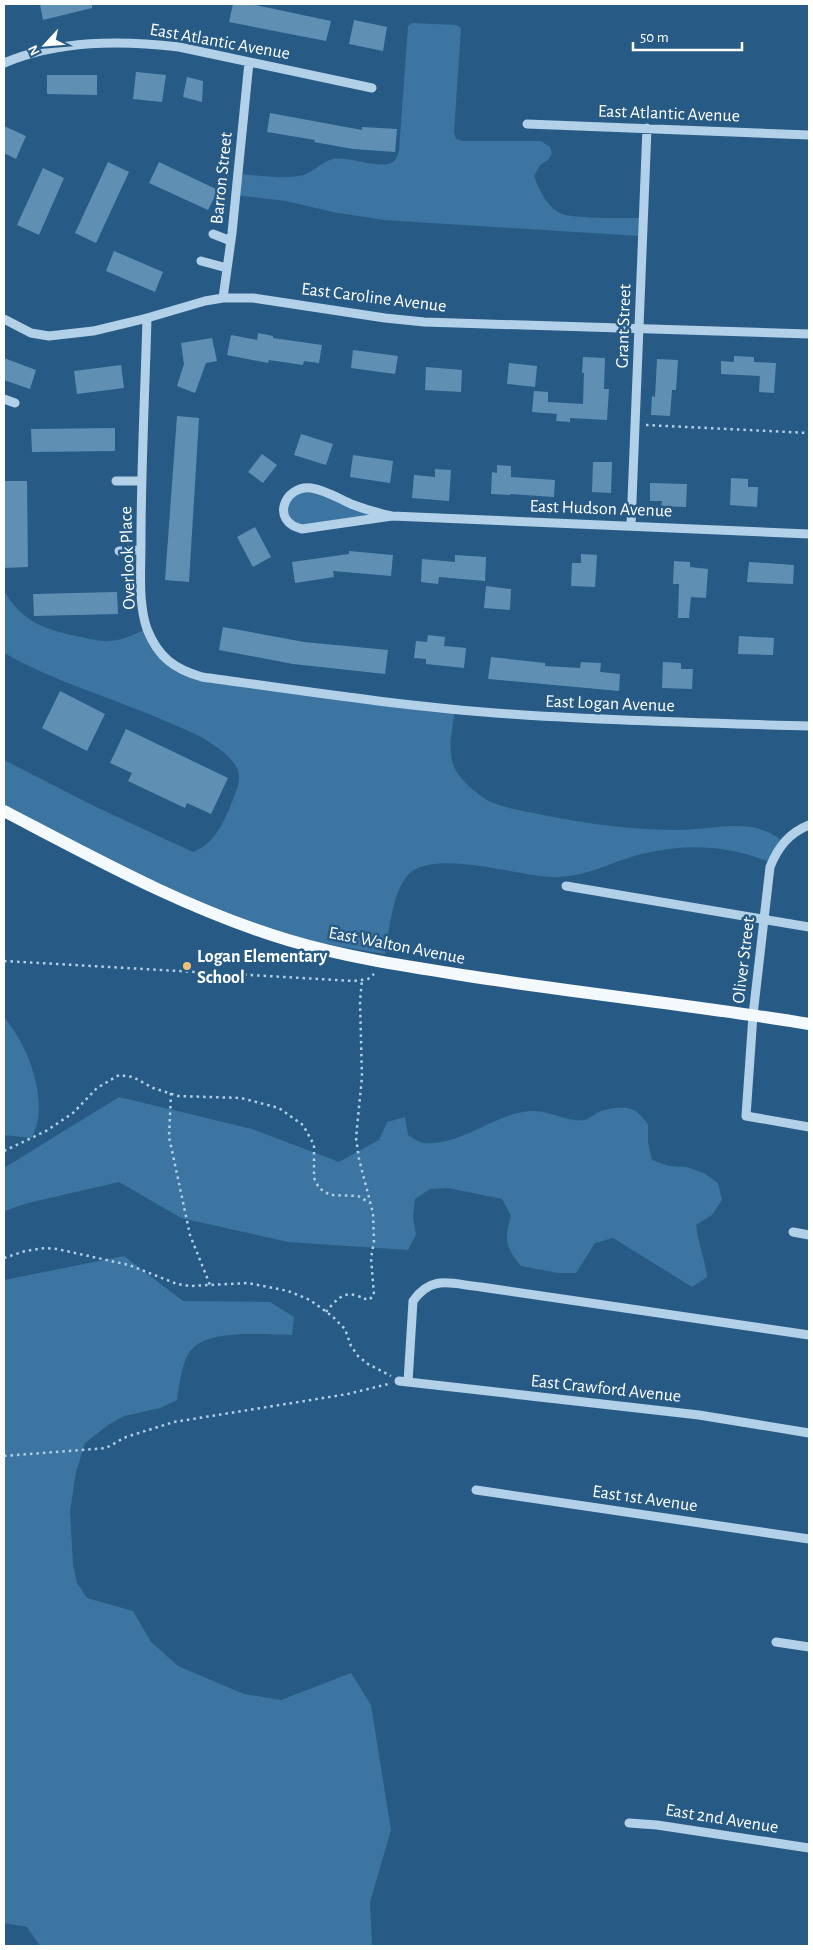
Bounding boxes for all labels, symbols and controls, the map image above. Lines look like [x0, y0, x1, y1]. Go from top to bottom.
north arrow [20, 20, 70, 70]
scale bar [633, 20, 742, 52]
street label: East Atlantic Avenue [148, 21, 291, 63]
text: 50 m [640, 30, 669, 45]
text: N [26, 43, 43, 58]
street label: East Atlantic Avenue [598, 103, 740, 125]
street label: Barron Street [208, 131, 236, 225]
street label: East Caroline Avenue [300, 280, 447, 316]
street label: Grant Street [614, 283, 634, 369]
street label: East Hudson Avenue [529, 498, 673, 520]
street label: Overlook Place [117, 506, 139, 610]
street label: East Logan Avenue [545, 693, 675, 715]
street label: Oliver Street [730, 916, 758, 1004]
street label: East Walton Avenue [327, 924, 467, 968]
place label: Logan Elementary School [197, 948, 328, 987]
marker: Logan Elementary School [181, 960, 193, 972]
street label: East Crawford Avenue [530, 1372, 682, 1406]
street label: East 1st Avenue [591, 1483, 699, 1515]
street label: East 2nd Avenue [664, 1801, 780, 1837]

